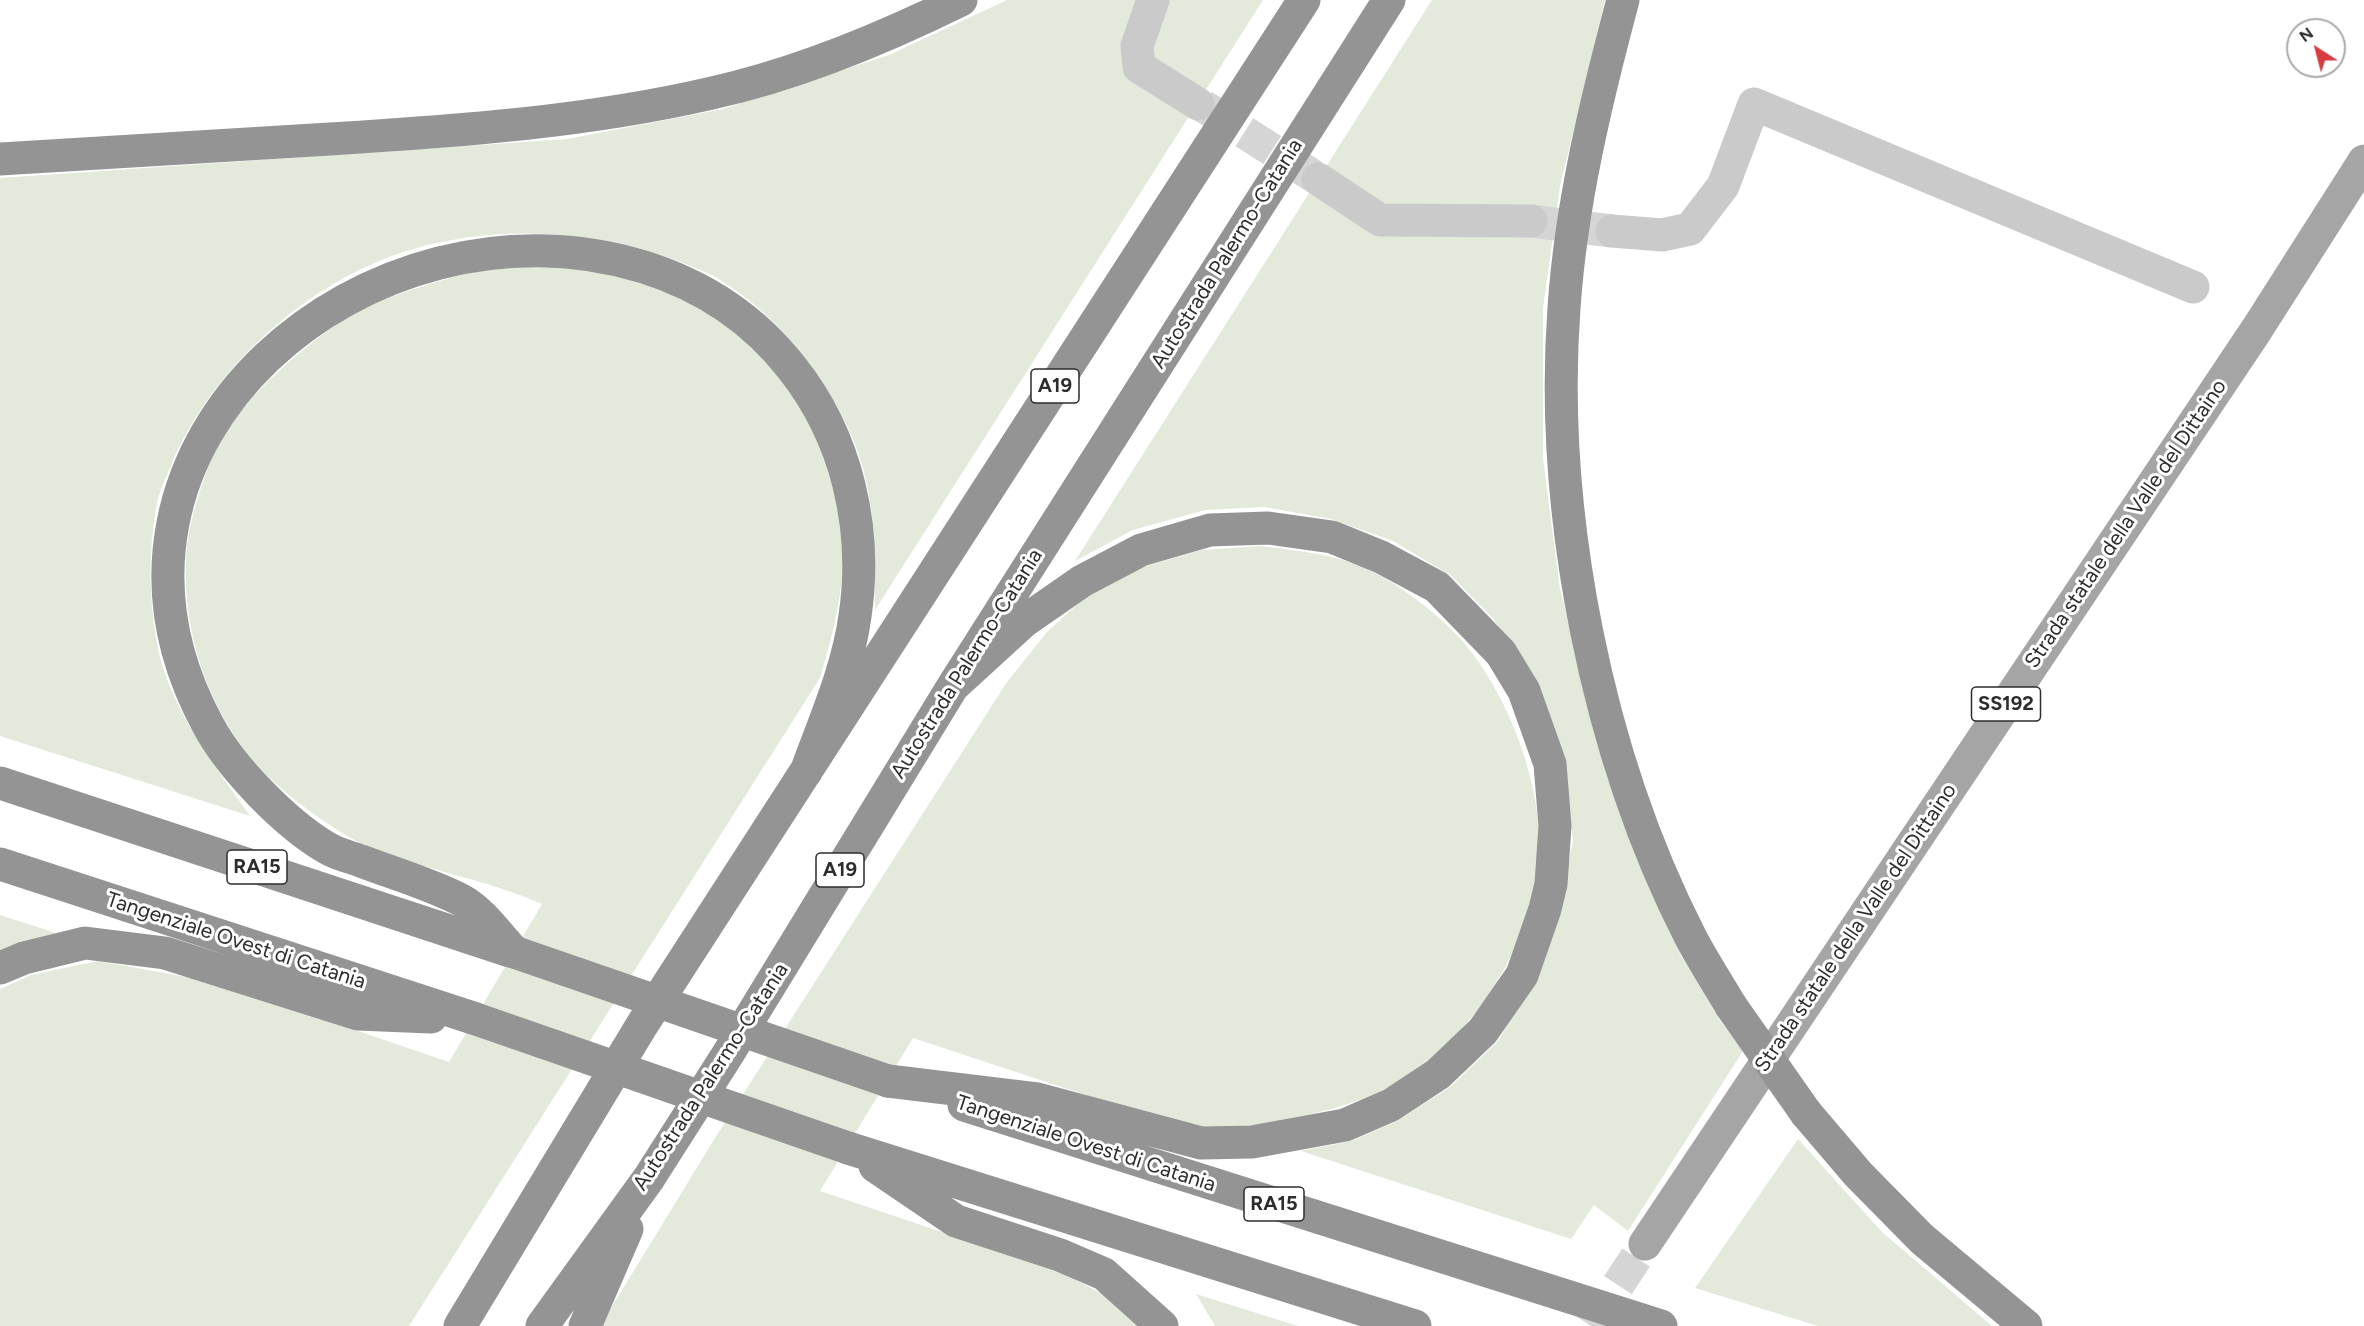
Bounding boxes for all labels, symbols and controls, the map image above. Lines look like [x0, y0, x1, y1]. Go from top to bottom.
north arrow [2286, 18, 2346, 78]
text: N [2296, 23, 2317, 46]
street label: Autostrada Palermo-Catania [1146, 134, 1308, 374]
road number: A19 [1031, 369, 1079, 403]
street label: Strada statale della Valle del Dittaino [2020, 375, 2232, 673]
street label: Autostrada Palermo-Catania [886, 544, 1048, 784]
road number: SS192 [1972, 687, 2040, 721]
street label: Strada statale della Valle del Dittaino [1750, 779, 1962, 1077]
road number: RA15 [227, 850, 287, 884]
road number: A19 [816, 853, 864, 887]
street label: Tangenziale Ovest di Catania [103, 887, 369, 995]
street label: Autostrada Palermo-Catania [628, 959, 794, 1195]
street label: Tangenziale Ovest di Catania [953, 1090, 1219, 1198]
road number: RA15 [1244, 1187, 1304, 1221]

